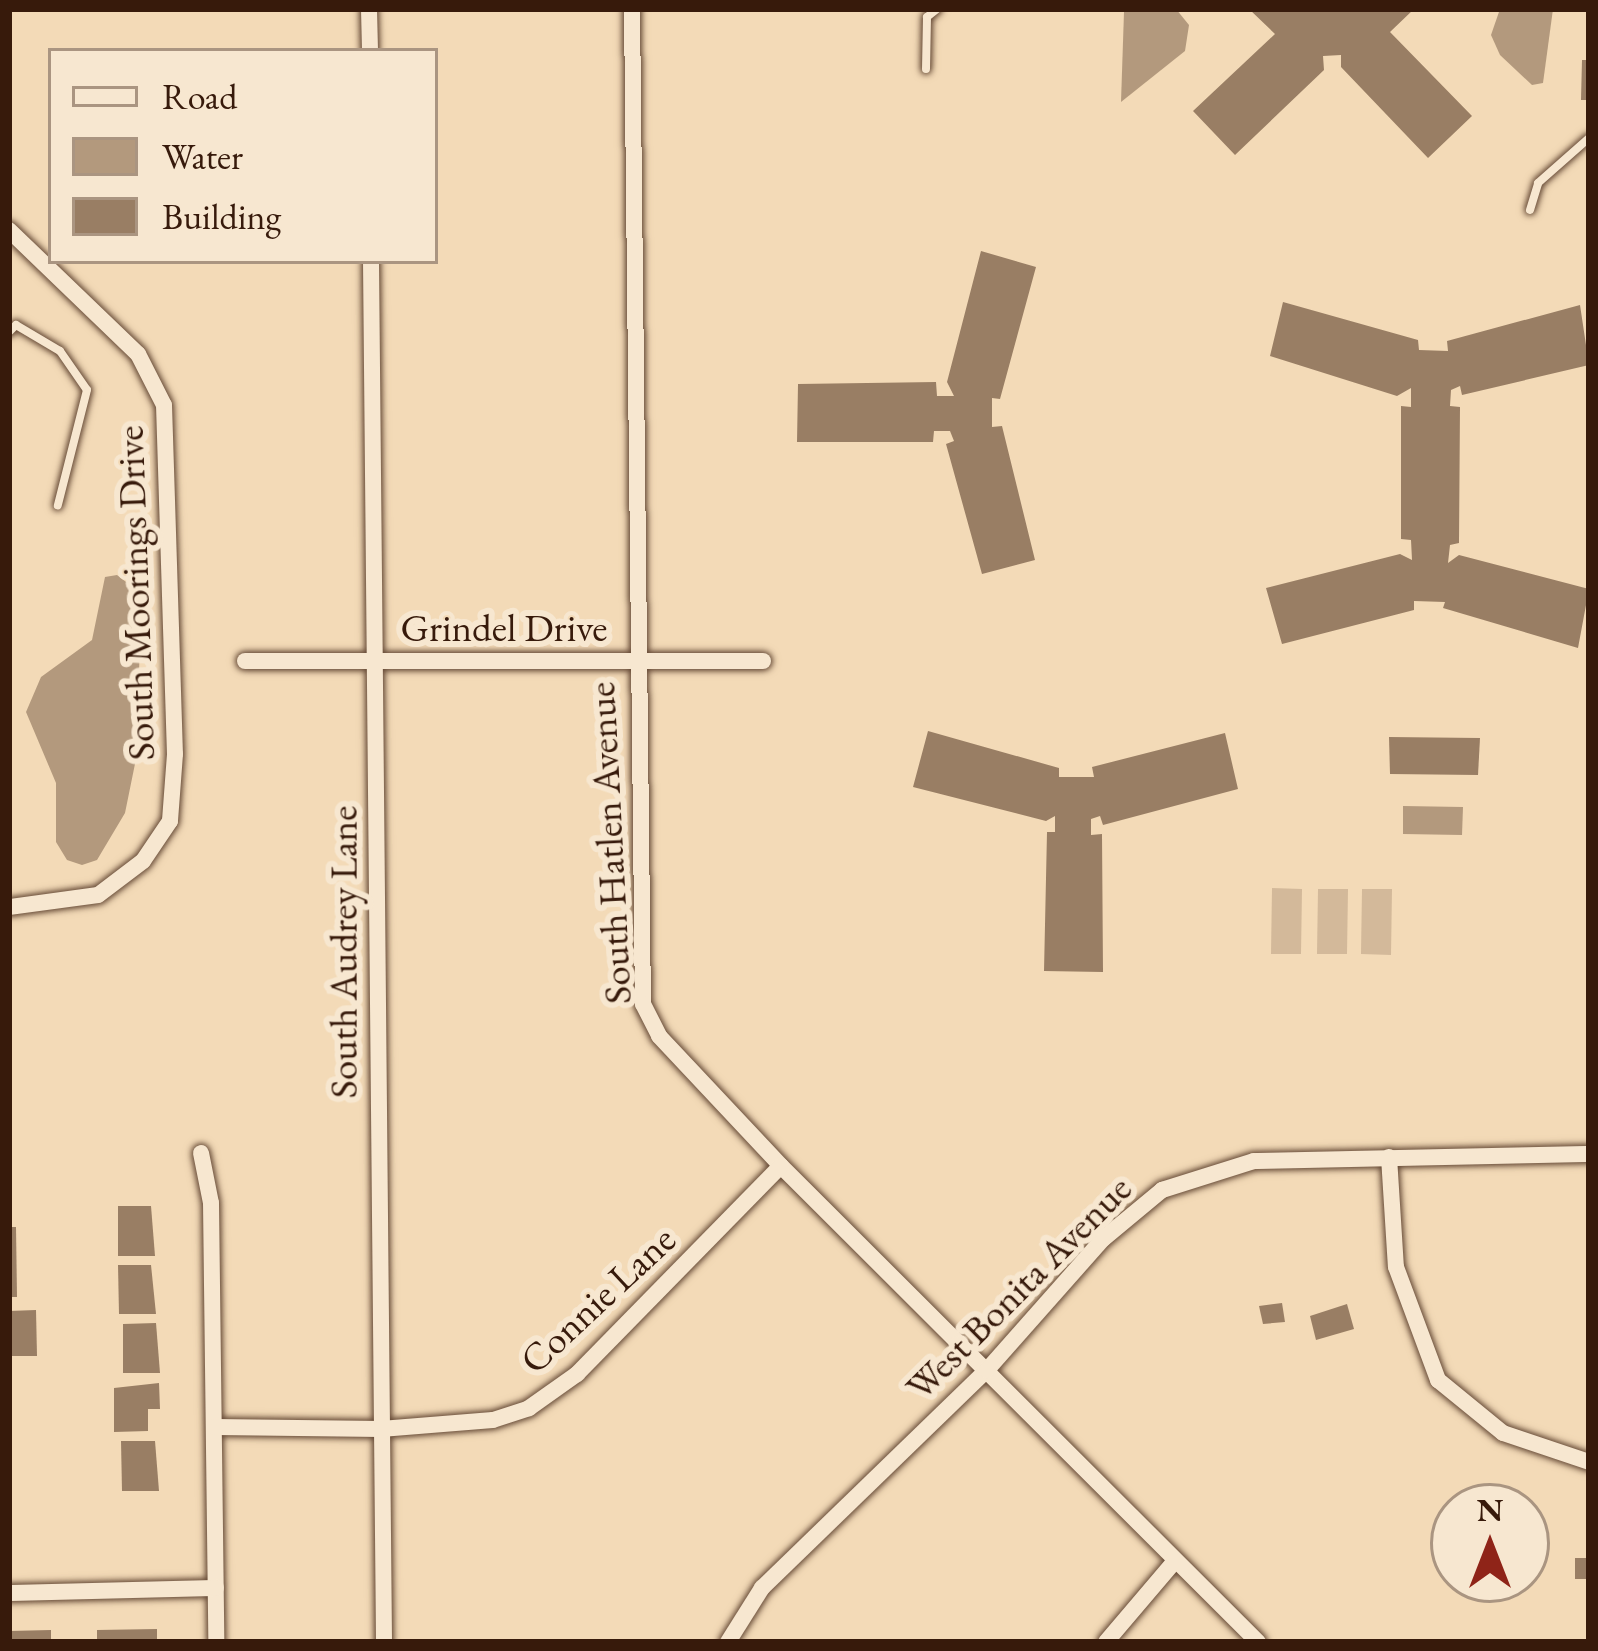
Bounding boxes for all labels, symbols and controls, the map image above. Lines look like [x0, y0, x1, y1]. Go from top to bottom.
legend [48, 48, 438, 264]
text: Road [162, 73, 237, 120]
text: Water [162, 133, 243, 180]
text: Building [162, 193, 281, 240]
street label: South Moorings Drive [107, 425, 165, 761]
street label: Grindel Drive [400, 605, 608, 651]
street label: South Hatlen Avenue [578, 681, 642, 1005]
street label: South Audrey Lane [321, 806, 367, 1098]
street label: West Bonita Avenue [897, 1166, 1141, 1410]
street label: Connie Lane [511, 1216, 685, 1384]
north arrow [1430, 1483, 1550, 1603]
text: N [1477, 1488, 1503, 1531]

